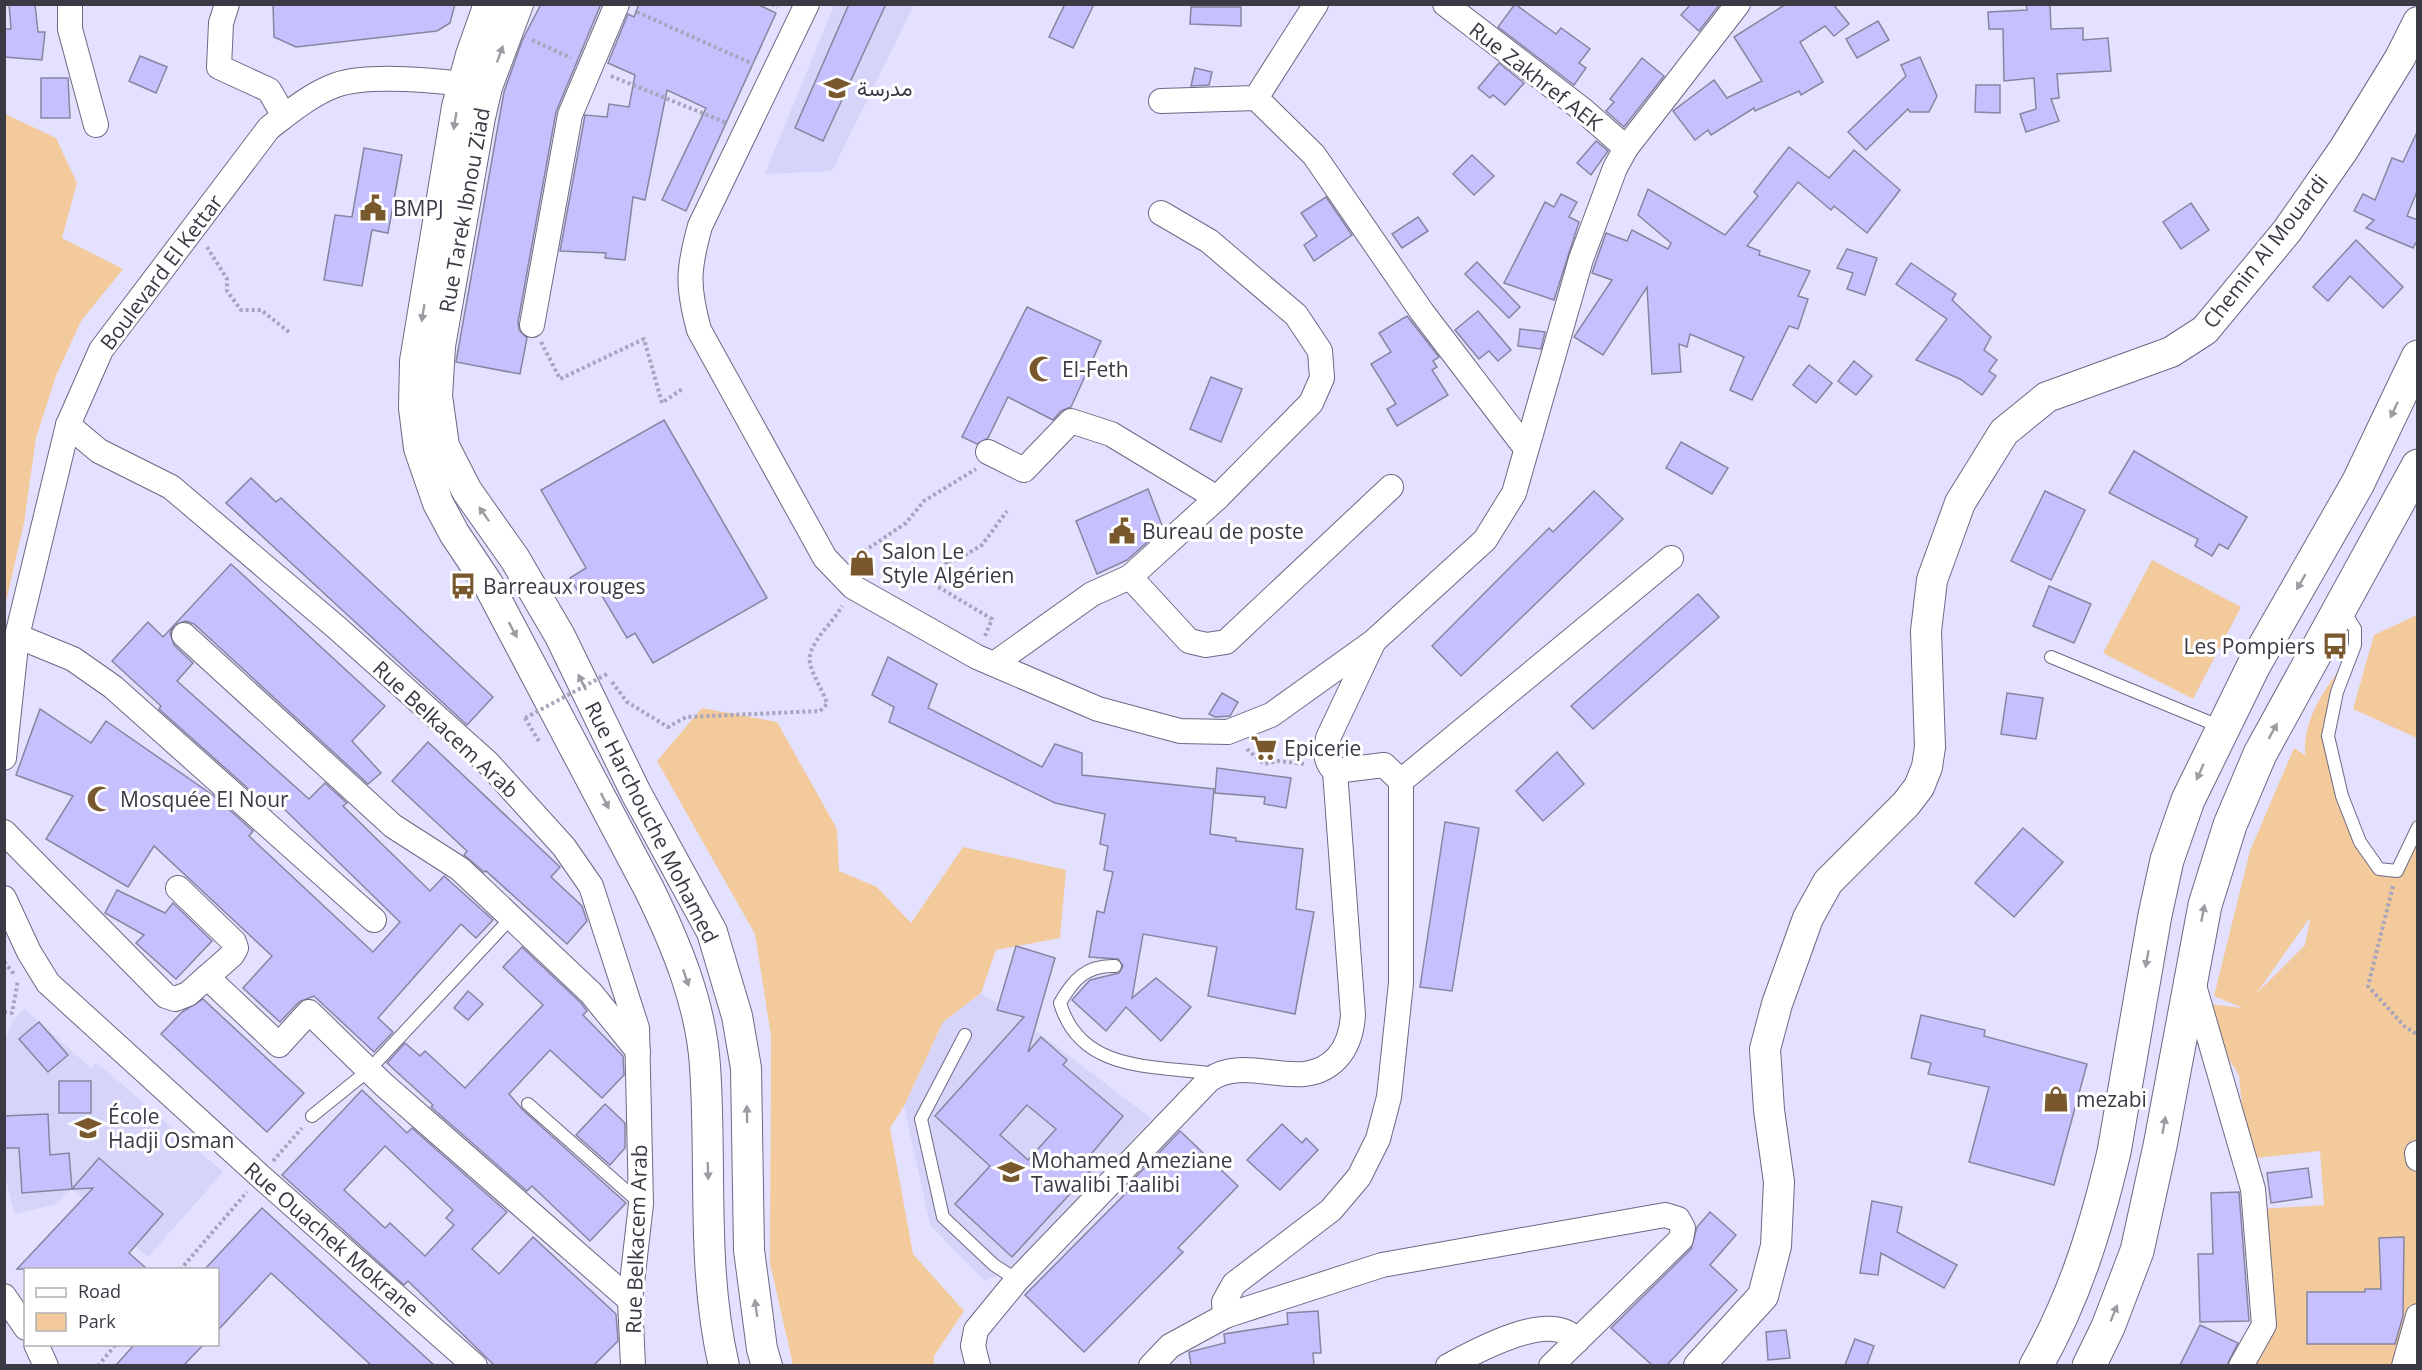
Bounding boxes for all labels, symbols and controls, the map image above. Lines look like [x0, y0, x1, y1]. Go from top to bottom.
street label: Rue Zakhref AEK [1464, 15, 1608, 137]
one-way arrow [495, 45, 505, 63]
school or university icon: مدرسة [822, 73, 852, 103]
place label: مدرسة [857, 74, 912, 102]
street label: Rue Tarek Ibnou Ziad [432, 105, 496, 315]
one-way arrow [450, 112, 459, 131]
street label: Chemin Al Mouardi [2196, 168, 2334, 334]
street label: Boulevard El Kettar [93, 188, 229, 355]
public building icon: BMPJ [358, 193, 388, 223]
place label: BMPJ [393, 194, 444, 222]
one-way arrow [418, 304, 427, 323]
mosque icon: El-Feth [1027, 354, 1057, 384]
place label: El-Feth [1062, 355, 1129, 383]
one-way arrow [2389, 402, 2398, 419]
one-way arrow [479, 506, 490, 522]
public building icon: Bureau de poste [1107, 516, 1137, 546]
place label: Bureau de poste [1142, 517, 1304, 545]
place label: Salon Le Style Algérien [882, 537, 1014, 589]
shop icon: Salon Le Style Algérien [847, 548, 877, 578]
bus stop icon: Barreaux rouges [448, 571, 478, 601]
place label: Barreaux rouges [483, 572, 645, 600]
one-way arrow [2296, 573, 2306, 590]
one-way arrow [508, 621, 517, 638]
bus stop icon: Les Pompiers [2320, 631, 2350, 661]
place label: Les Pompiers [2184, 632, 2315, 660]
street label: Rue Belkacem Arab [367, 654, 525, 804]
one-way arrow [577, 673, 587, 690]
street label: Rue Harchouche Mohamed [579, 696, 725, 948]
one-way arrow [2268, 722, 2278, 739]
supermarket icon: Epicerie [1249, 733, 1279, 763]
place label: Epicerie [1284, 734, 1361, 762]
one-way arrow [2195, 764, 2205, 782]
mosque icon: Mosquée El Nour [85, 784, 115, 814]
place label: Mosquée El Nour [120, 785, 289, 813]
one-way arrow [600, 793, 609, 810]
one-way arrow [2199, 903, 2208, 922]
one-way arrow [2142, 950, 2151, 969]
one-way arrow [682, 969, 692, 987]
shop icon: mezabi [2041, 1084, 2071, 1114]
place label: mezabi [2076, 1085, 2147, 1113]
place label: École Hadji Osman [108, 1102, 234, 1154]
one-way arrow [742, 1104, 752, 1123]
school or university icon: École Hadji Osman [73, 1113, 103, 1143]
one-way arrow [2160, 1115, 2169, 1134]
street label: Rue Belkacem Arab [619, 1144, 653, 1334]
place label: Mohamed Ameziane Tawalibi Taalibi [1031, 1146, 1233, 1198]
street label: Rue Ouachek Mokrane [239, 1155, 425, 1323]
school or university icon: Mohamed Ameziane Tawalibi Taalibi [996, 1157, 1026, 1187]
one-way arrow [704, 1161, 713, 1180]
legend [24, 1268, 219, 1346]
text: Road [78, 1279, 121, 1303]
one-way arrow [752, 1299, 761, 1318]
one-way arrow [2110, 1304, 2119, 1322]
text: Park [78, 1309, 116, 1333]

